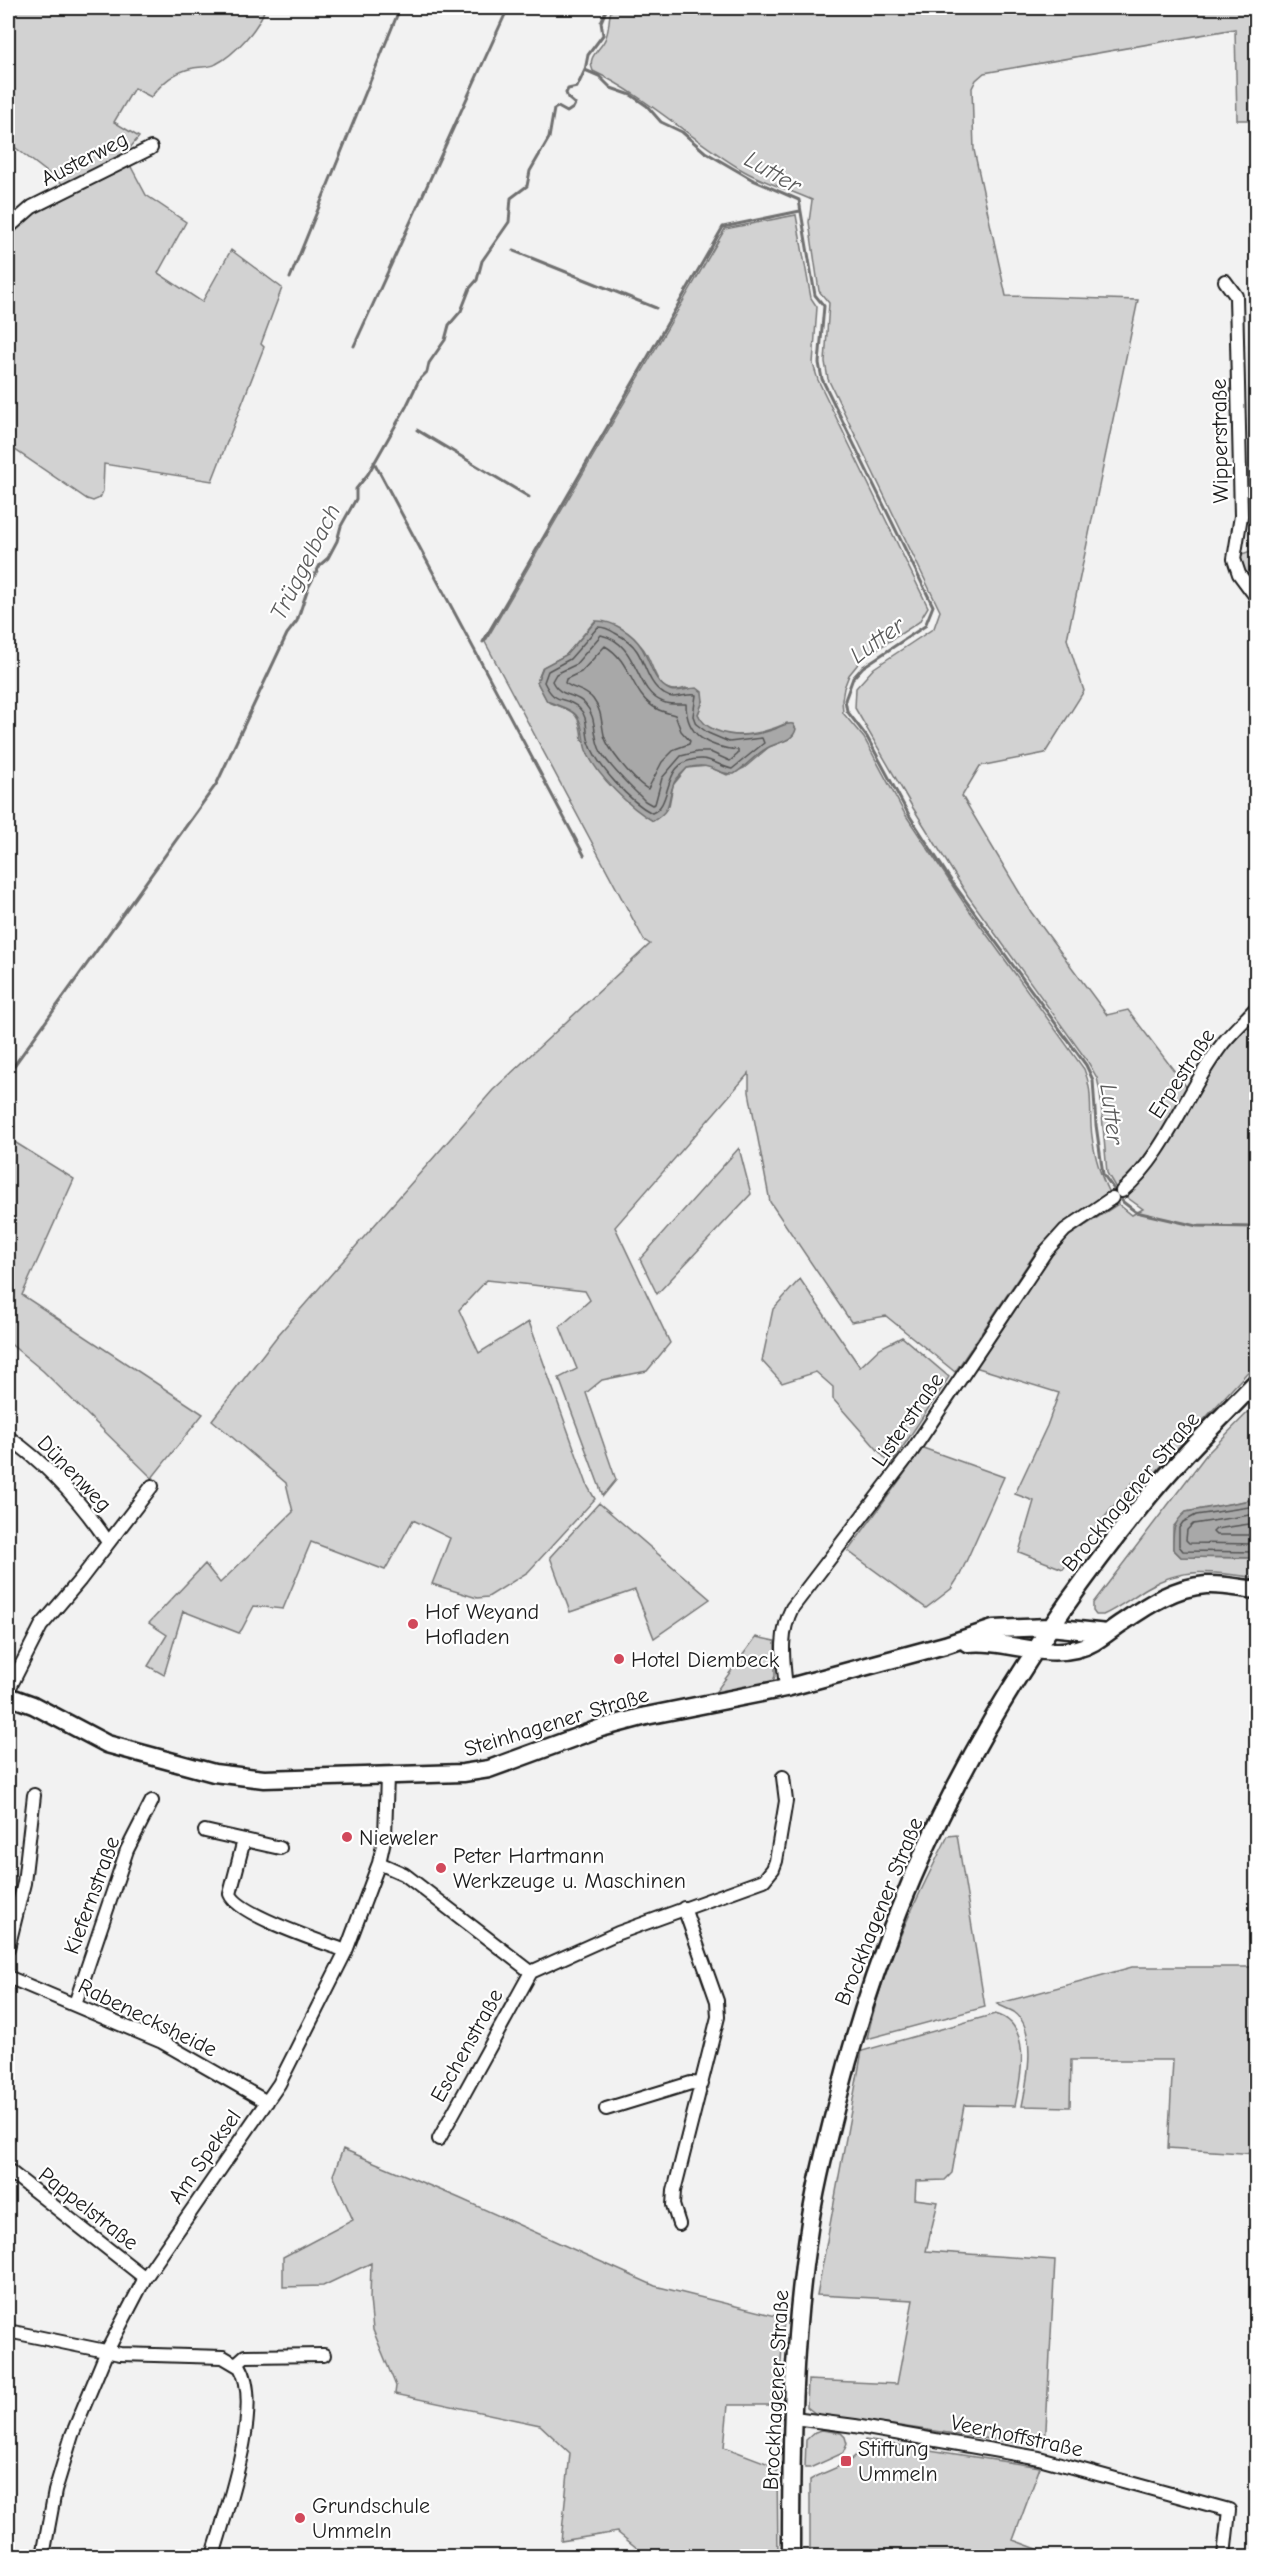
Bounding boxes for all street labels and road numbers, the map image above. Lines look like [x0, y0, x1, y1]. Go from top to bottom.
street label: Austerweg [37, 126, 132, 192]
street label: Wipperstraße [1206, 378, 1234, 504]
street label: Erpestraße [1143, 1024, 1221, 1124]
street label: Listerstraße [866, 1368, 950, 1471]
street label: Brockhagener Straße [1056, 1406, 1205, 1577]
street label: Dünenweg [32, 1430, 117, 1517]
street label: Steinhagener Straße [461, 1681, 652, 1762]
street label: Brockhagener Straße [829, 1813, 929, 2009]
street label: Kiefernstraße [59, 1833, 125, 1958]
street label: Rabenecksheide [74, 1973, 221, 2063]
street label: Eschenstraße [425, 1984, 509, 2107]
street label: Am Speksel [163, 2105, 247, 2209]
street label: Pappelstraße [33, 2162, 144, 2256]
street label: Brockhagener Straße [758, 2289, 794, 2491]
street label: Veerhoffstraße [948, 2409, 1085, 2463]

